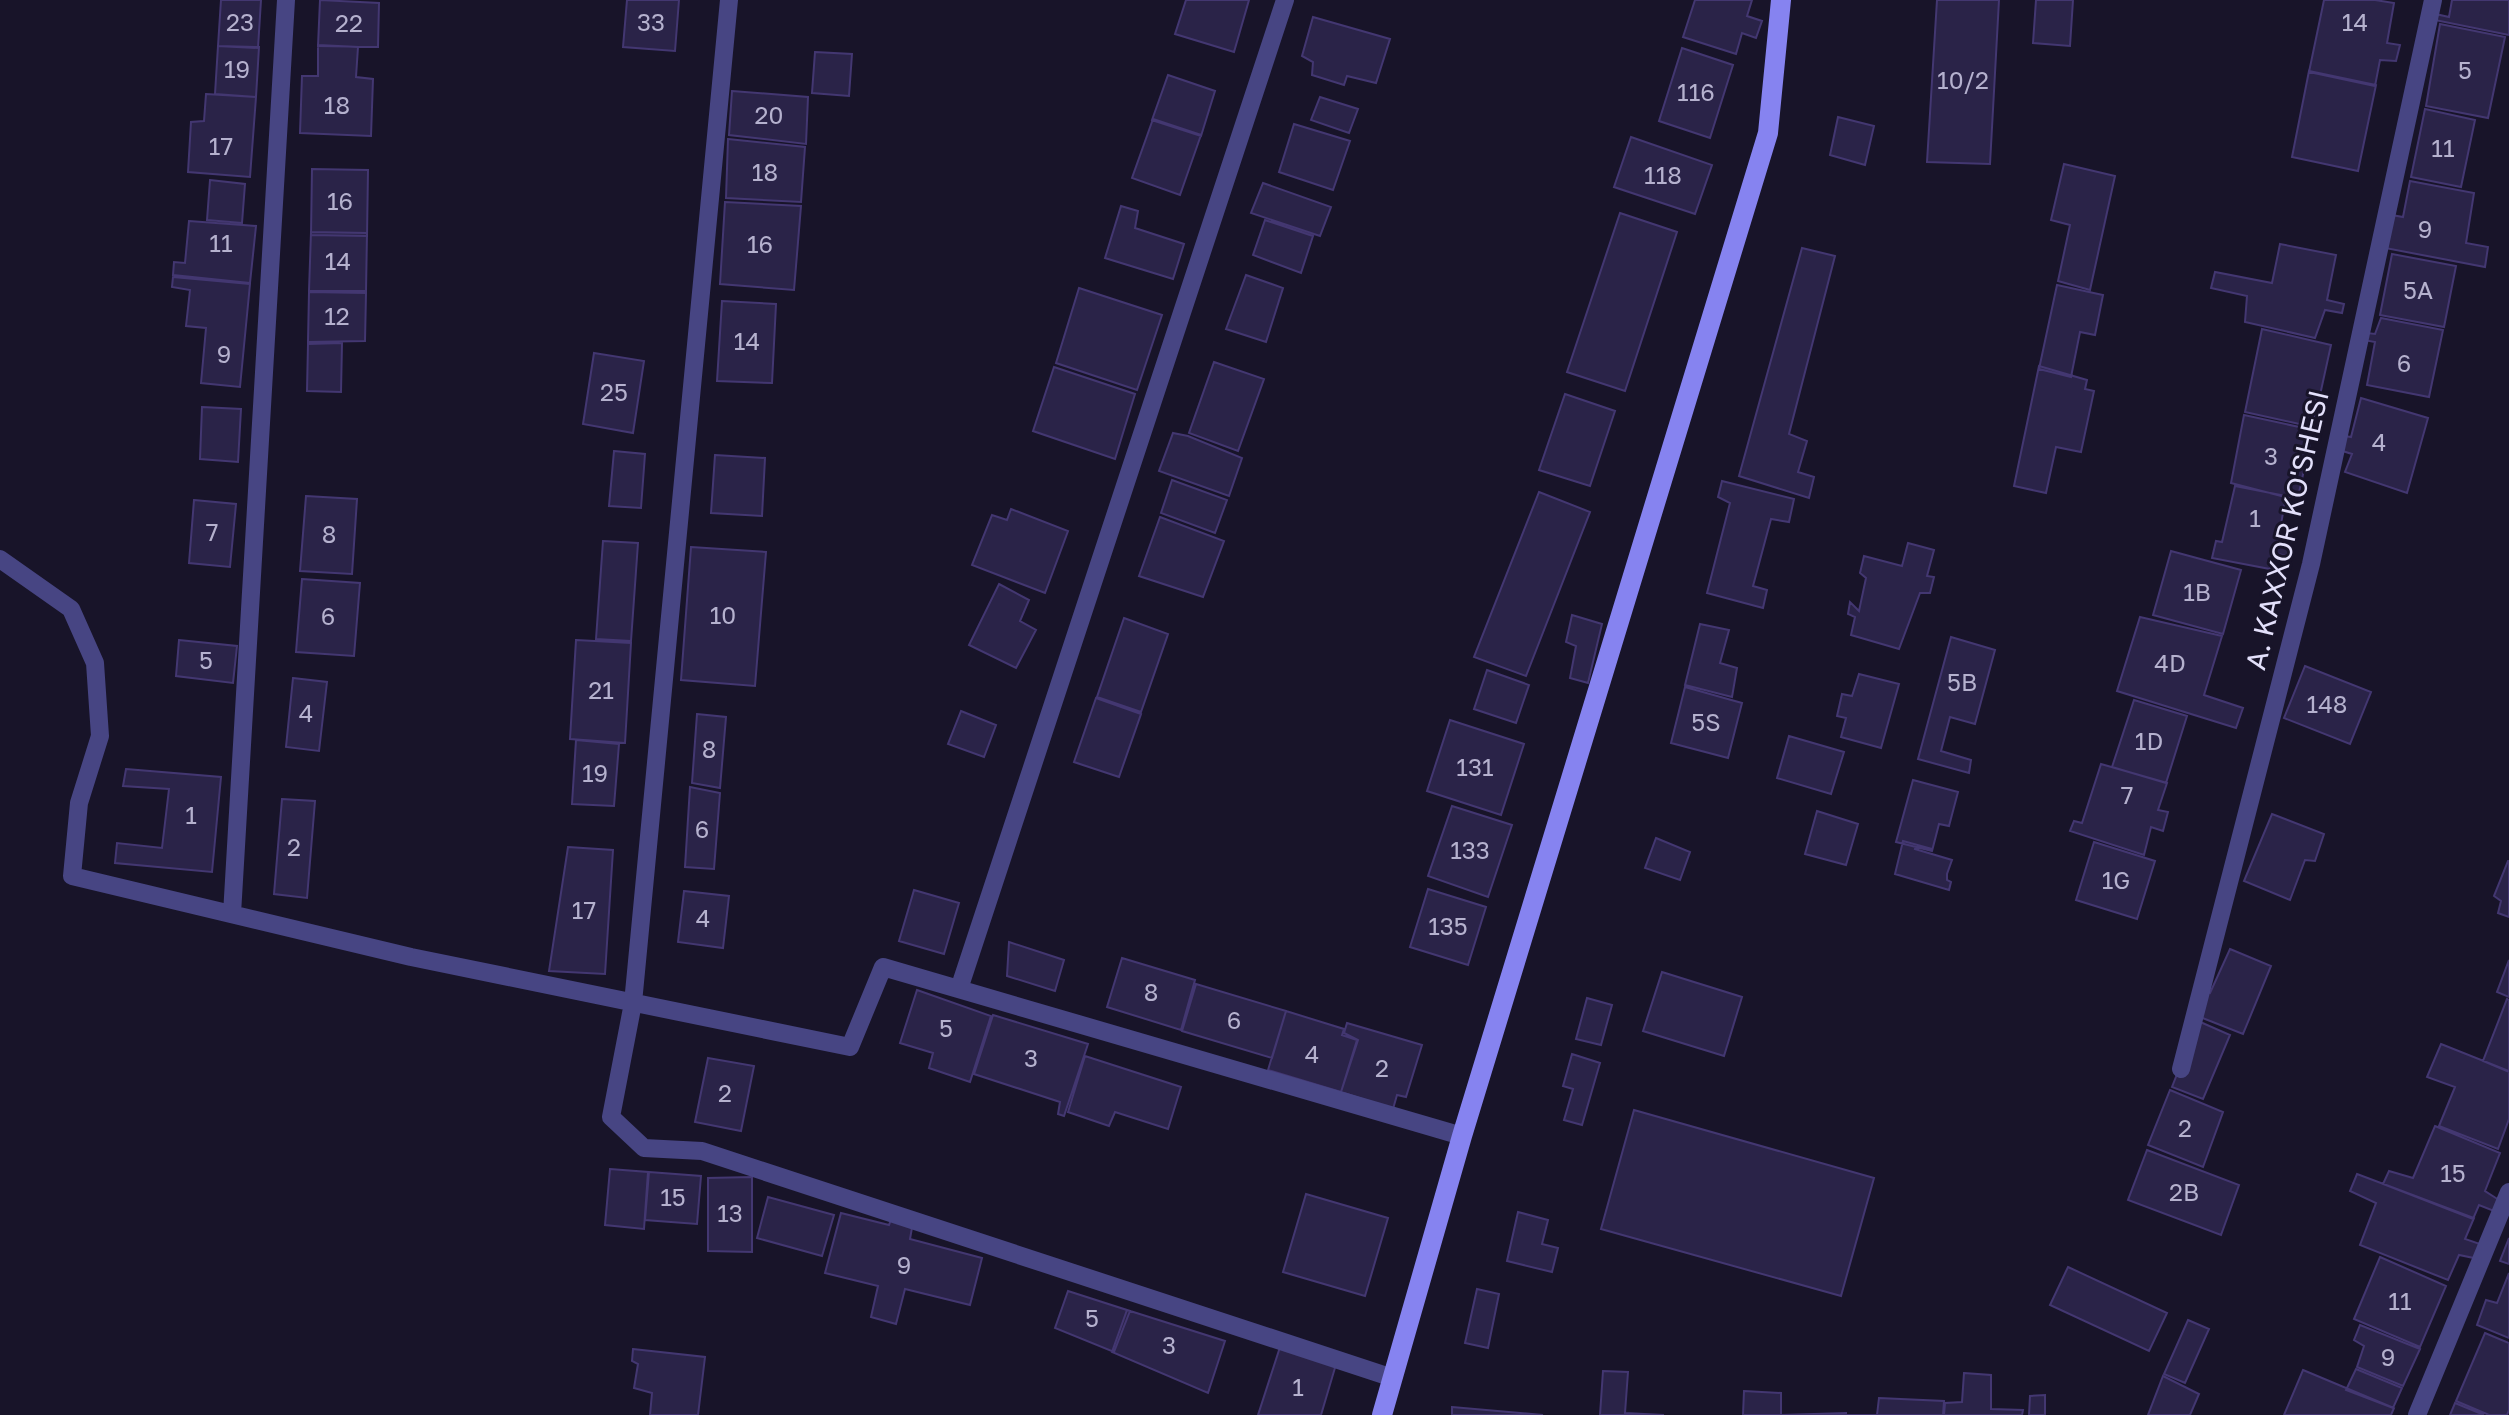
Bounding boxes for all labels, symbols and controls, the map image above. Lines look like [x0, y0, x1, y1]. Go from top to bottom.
house number: 23 [226, 7, 254, 36]
house number: 33 [637, 7, 665, 36]
house number: 14 [2342, 7, 2368, 36]
house number: 22 [335, 8, 363, 37]
house number: 19 [224, 54, 250, 83]
house number: 5 [2458, 55, 2472, 84]
house number: 10/2 [1937, 65, 1989, 94]
house number: 116 [1677, 77, 1715, 106]
house number: 18 [324, 90, 350, 119]
house number: 20 [755, 100, 783, 129]
house number: 17 [209, 131, 233, 160]
house number: 11 [2431, 133, 2455, 162]
house number: 18 [752, 157, 778, 186]
house number: 118 [1644, 160, 1682, 189]
house number: 16 [327, 186, 353, 215]
house number: 9 [2418, 214, 2432, 243]
house number: 11 [209, 228, 233, 257]
house number: 16 [747, 229, 773, 258]
house number: 14 [325, 246, 351, 275]
house number: 5A [2403, 275, 2433, 304]
house number: 12 [324, 301, 350, 330]
house number: 14 [734, 326, 760, 355]
house number: 9 [217, 339, 231, 368]
house number: 6 [2397, 348, 2411, 377]
house number: 25 [600, 377, 628, 406]
street label: A. KAXXOR KO'SHESI [2238, 387, 2335, 673]
house number: 4 [2372, 427, 2386, 456]
house number: 3 [2264, 441, 2278, 470]
house number: 1 [2249, 503, 2261, 532]
house number: 7 [206, 517, 218, 546]
house number: 8 [322, 519, 336, 548]
house number: 1B [2183, 577, 2211, 606]
house number: 10 [710, 600, 736, 629]
house number: 6 [321, 601, 335, 630]
house number: 5 [199, 645, 213, 674]
house number: 4D [2154, 648, 2186, 677]
house number: 5B [1947, 667, 1977, 696]
house number: 21 [588, 675, 614, 704]
house number: 148 [2307, 689, 2347, 718]
house number: 4 [299, 698, 313, 727]
house number: 5S [1691, 707, 1721, 736]
house number: 1D [2135, 726, 2163, 755]
house number: 8 [702, 734, 716, 763]
house number: 131 [1456, 752, 1494, 781]
house number: 19 [582, 758, 608, 787]
house number: 7 [2121, 780, 2133, 809]
house number: 1 [185, 800, 197, 829]
house number: 6 [695, 814, 709, 843]
house number: 2 [287, 832, 301, 861]
house number: 133 [1450, 835, 1490, 864]
house number: 1G [2102, 865, 2130, 894]
house number: 17 [572, 895, 596, 924]
house number: 4 [696, 903, 710, 932]
house number: 135 [1428, 911, 1468, 940]
house number: 8 [1144, 977, 1158, 1006]
house number: 6 [1227, 1005, 1241, 1034]
house number: 5 [939, 1013, 953, 1042]
house number: 4 [1305, 1039, 1319, 1068]
house number: 3 [1024, 1043, 1038, 1072]
house number: 2 [1375, 1053, 1389, 1082]
house number: 2 [718, 1078, 732, 1107]
house number: 2 [2178, 1113, 2192, 1142]
house number: 15 [2440, 1158, 2466, 1187]
house number: 2B [2169, 1177, 2199, 1206]
house number: 15 [660, 1182, 686, 1211]
house number: 13 [717, 1198, 743, 1227]
house number: 9 [897, 1250, 911, 1279]
house number: 11 [2388, 1286, 2412, 1315]
house number: 5 [1085, 1303, 1099, 1332]
house number: 3 [1162, 1330, 1176, 1359]
house number: 9 [2381, 1342, 2395, 1371]
house number: 1 [1292, 1372, 1304, 1401]

